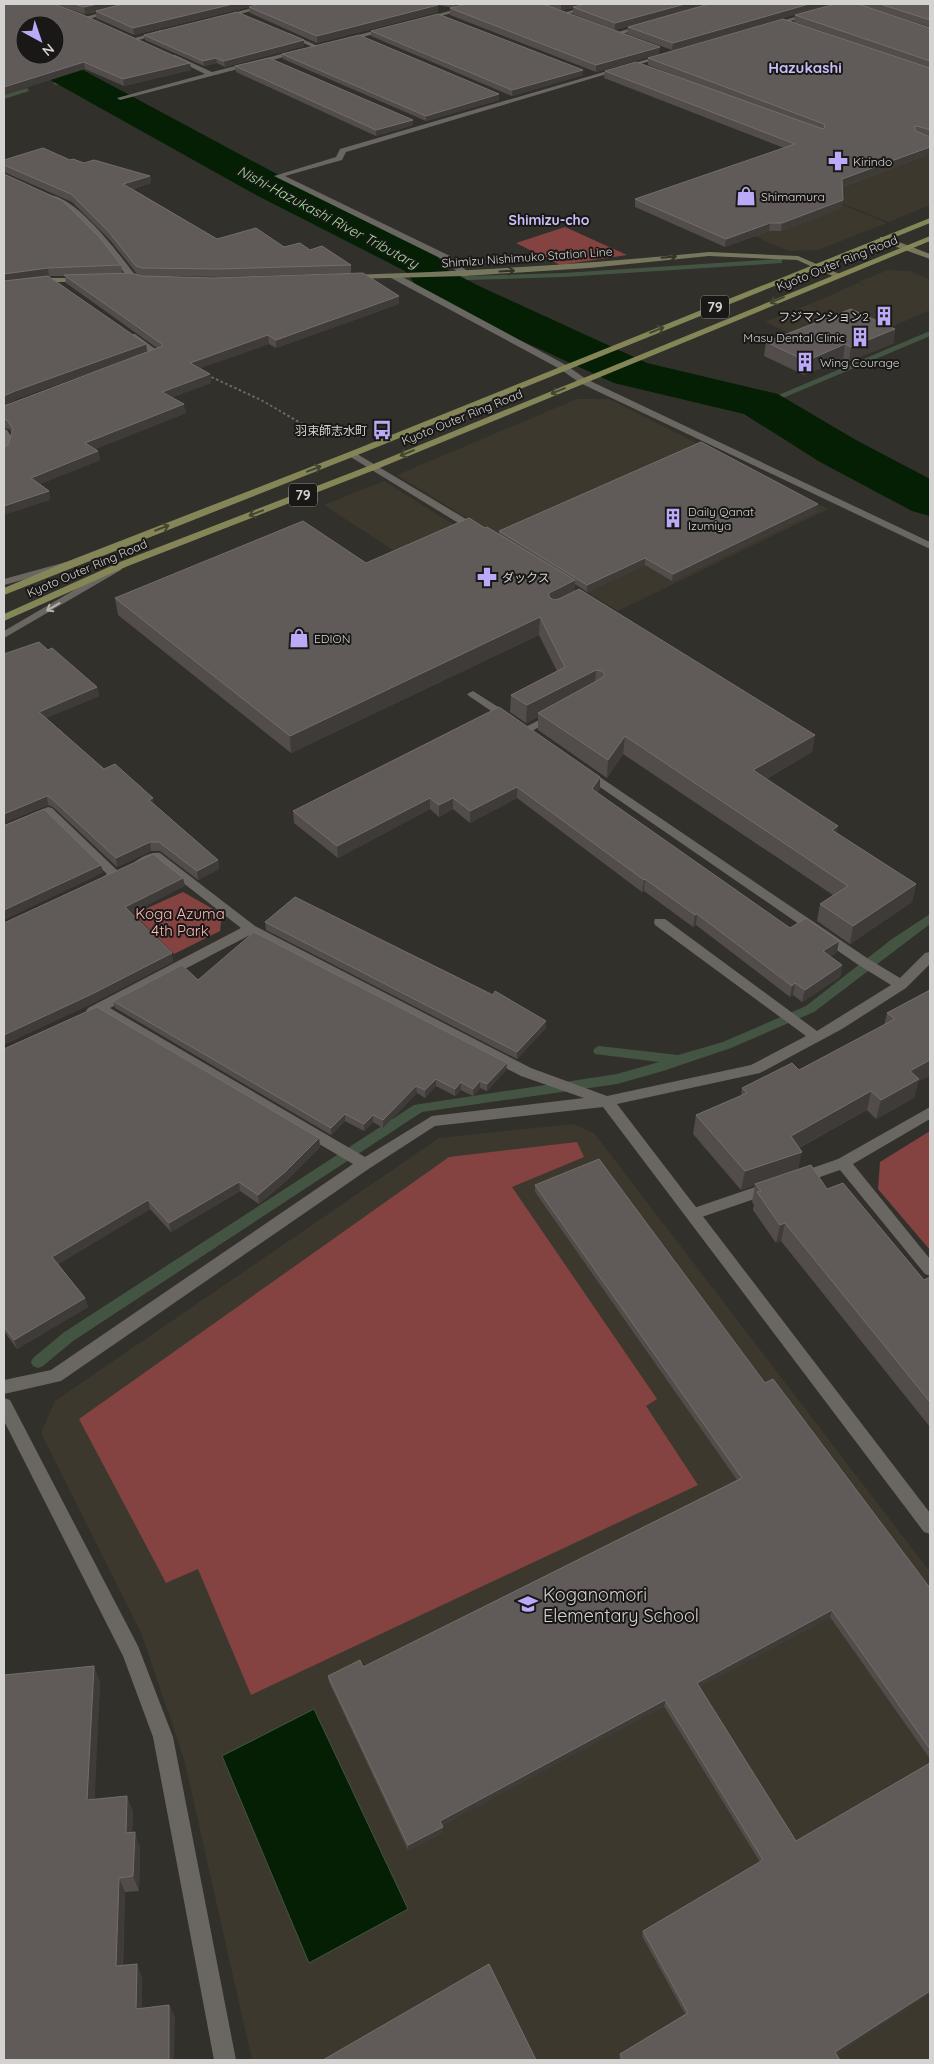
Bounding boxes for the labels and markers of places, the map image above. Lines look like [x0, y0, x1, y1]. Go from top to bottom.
pharmacy icon: Kirindo [827, 150, 849, 172]
place label: Kirindo [853, 154, 892, 169]
shop icon: Shimamura [735, 185, 757, 207]
place label: Shimamura [761, 189, 825, 204]
building icon: フジマンション2 [873, 305, 895, 327]
place label: フジマンション2 [778, 309, 869, 324]
building icon: Masu Dental Clinic [849, 326, 871, 348]
place label: Masu Dental Clinic [743, 330, 845, 345]
building icon: Wing Courage [794, 351, 816, 373]
place label: Wing Courage [820, 355, 900, 370]
bus stop icon: 羽束師志水町 [371, 419, 393, 441]
place label: 羽束師志水町 [295, 423, 367, 438]
place label: Daily Qanat Izumiya [688, 504, 754, 533]
building icon: Daily Qanat Izumiya [662, 507, 684, 529]
pharmacy icon: ダックス [476, 566, 498, 588]
place label: ダックス [502, 570, 550, 585]
shop icon: EDION [288, 627, 310, 649]
place label: EDION [314, 631, 350, 646]
place label: Koganomori Elementary School [543, 1583, 699, 1627]
school or university icon: Koganomori Elementary School [517, 1593, 539, 1615]

